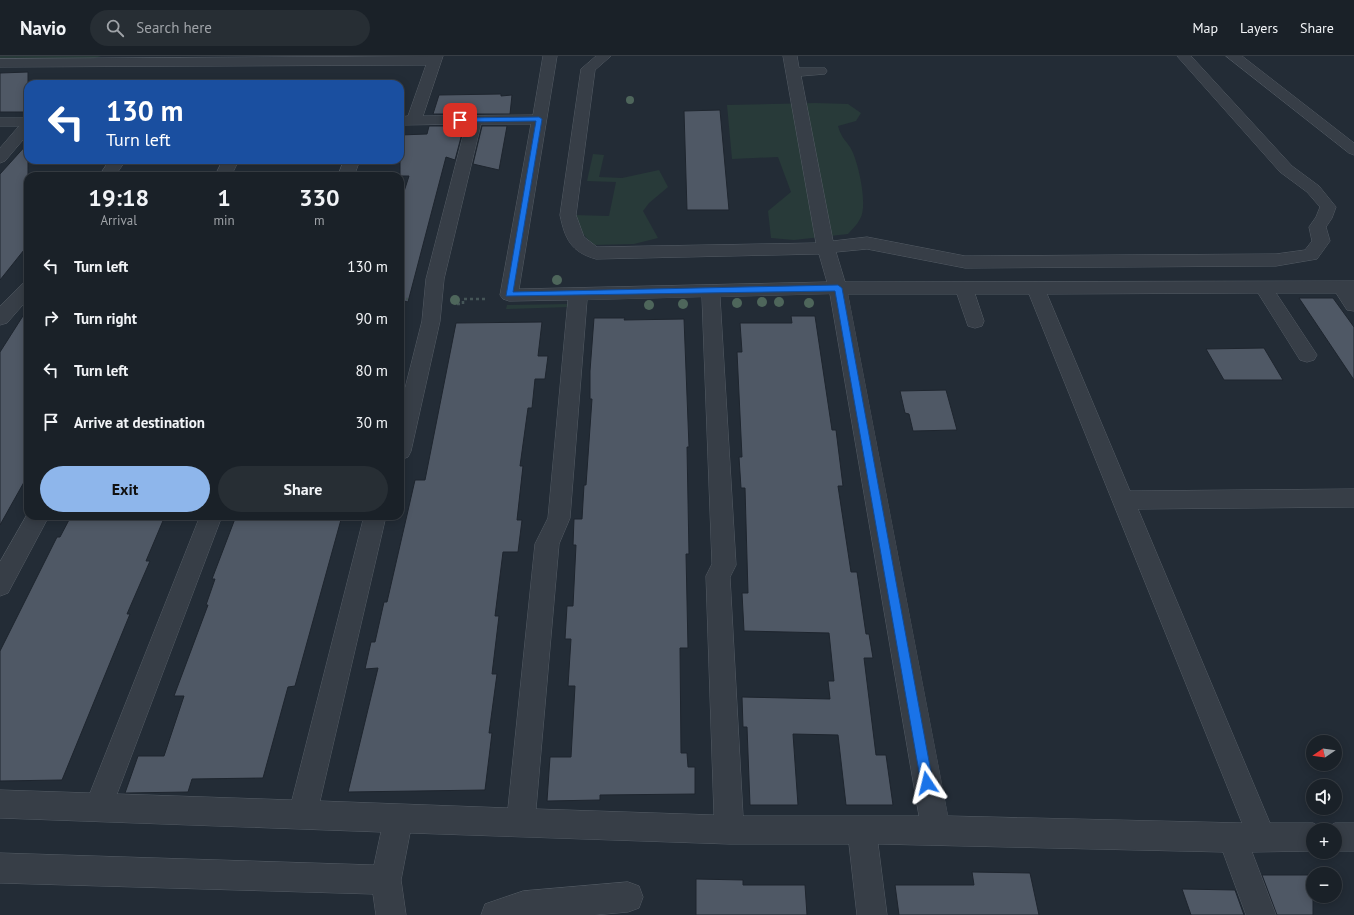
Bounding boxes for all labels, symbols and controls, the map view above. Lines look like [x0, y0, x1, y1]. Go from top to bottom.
search box [90, 10, 370, 46]
text: Navio [20, 16, 66, 40]
icon: search [104, 17, 126, 39]
text: Search here [136, 18, 212, 37]
text: Map [1192, 19, 1218, 37]
text: Layers [1240, 19, 1278, 37]
text: Share [1300, 19, 1334, 37]
text: 130 m [106, 92, 183, 129]
icon: left [40, 96, 92, 148]
pin [443, 103, 477, 137]
icon: arrive [449, 109, 471, 131]
text: Turn left [106, 128, 171, 151]
text: 19:18 [88, 182, 149, 213]
text: 1 [217, 182, 231, 213]
text: 330 [299, 182, 340, 213]
text: Arrival [101, 212, 137, 229]
text: min [213, 212, 235, 229]
text: m [314, 212, 325, 229]
icon: left [40, 255, 62, 277]
text: Turn left [74, 257, 128, 276]
text: 130 m [347, 257, 388, 276]
icon: right [40, 307, 62, 329]
text: Turn right [74, 309, 137, 328]
text: 90 m [355, 309, 388, 328]
icon: left [40, 359, 62, 381]
text: Turn left [74, 361, 128, 380]
text: 80 m [355, 361, 388, 380]
icon: arrive [40, 411, 62, 433]
text: Arrive at destination [74, 413, 205, 432]
text: 30 m [355, 413, 388, 432]
button: Exit [40, 466, 210, 512]
button: Share [218, 466, 388, 512]
north arrow [1306, 735, 1342, 771]
map controls [1306, 735, 1342, 903]
position arrow [906, 762, 948, 804]
button: sound [1306, 779, 1342, 815]
button: + [1306, 823, 1342, 859]
button: − [1306, 867, 1342, 903]

